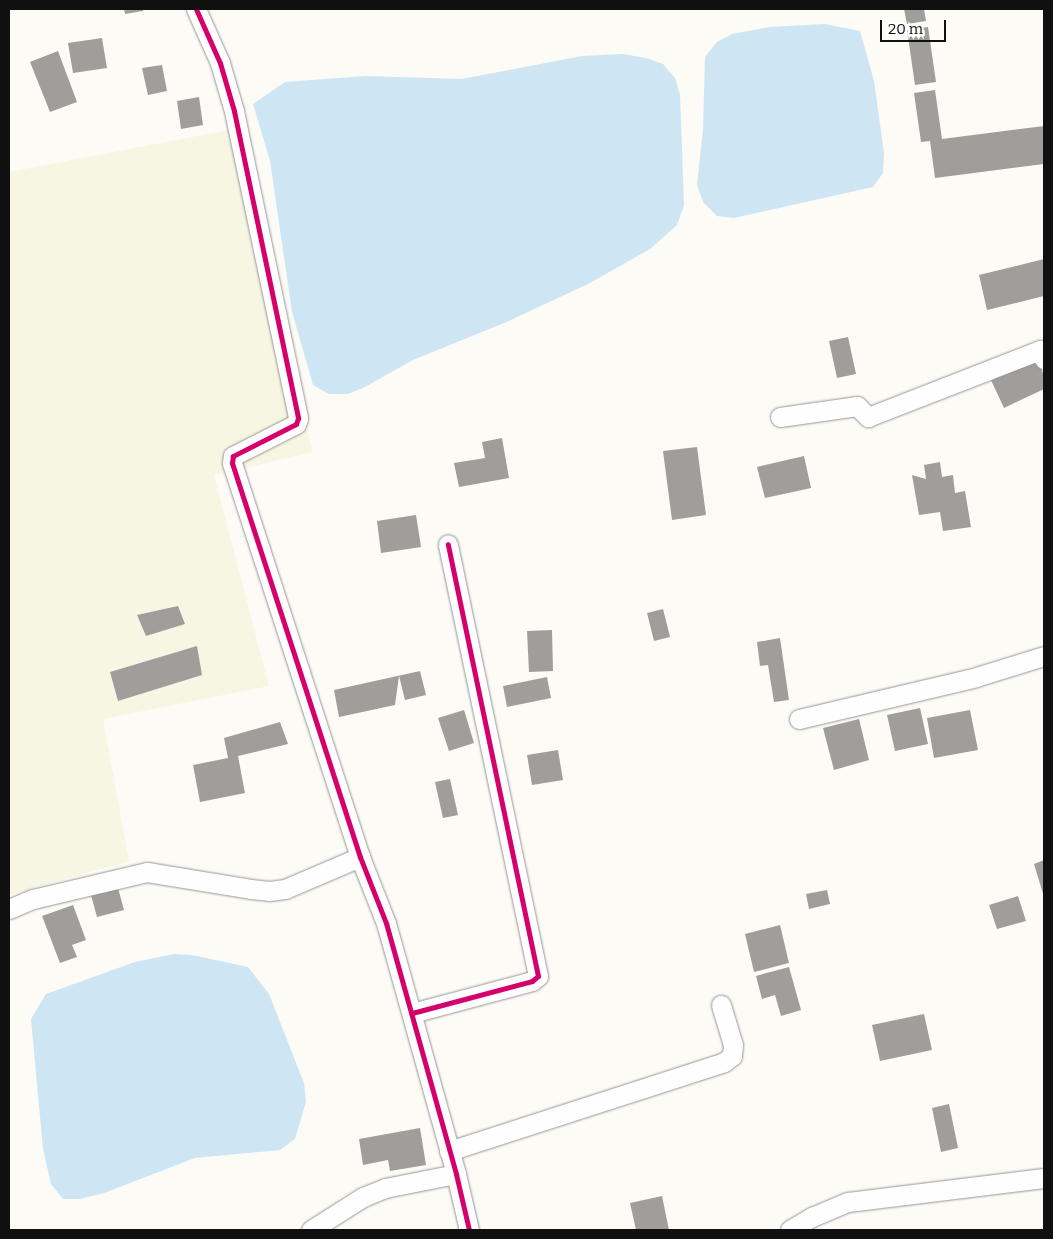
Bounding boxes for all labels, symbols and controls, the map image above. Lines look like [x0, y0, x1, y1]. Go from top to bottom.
scale bar [883, 10, 949, 42]
text: 20 m [888, 20, 923, 38]

